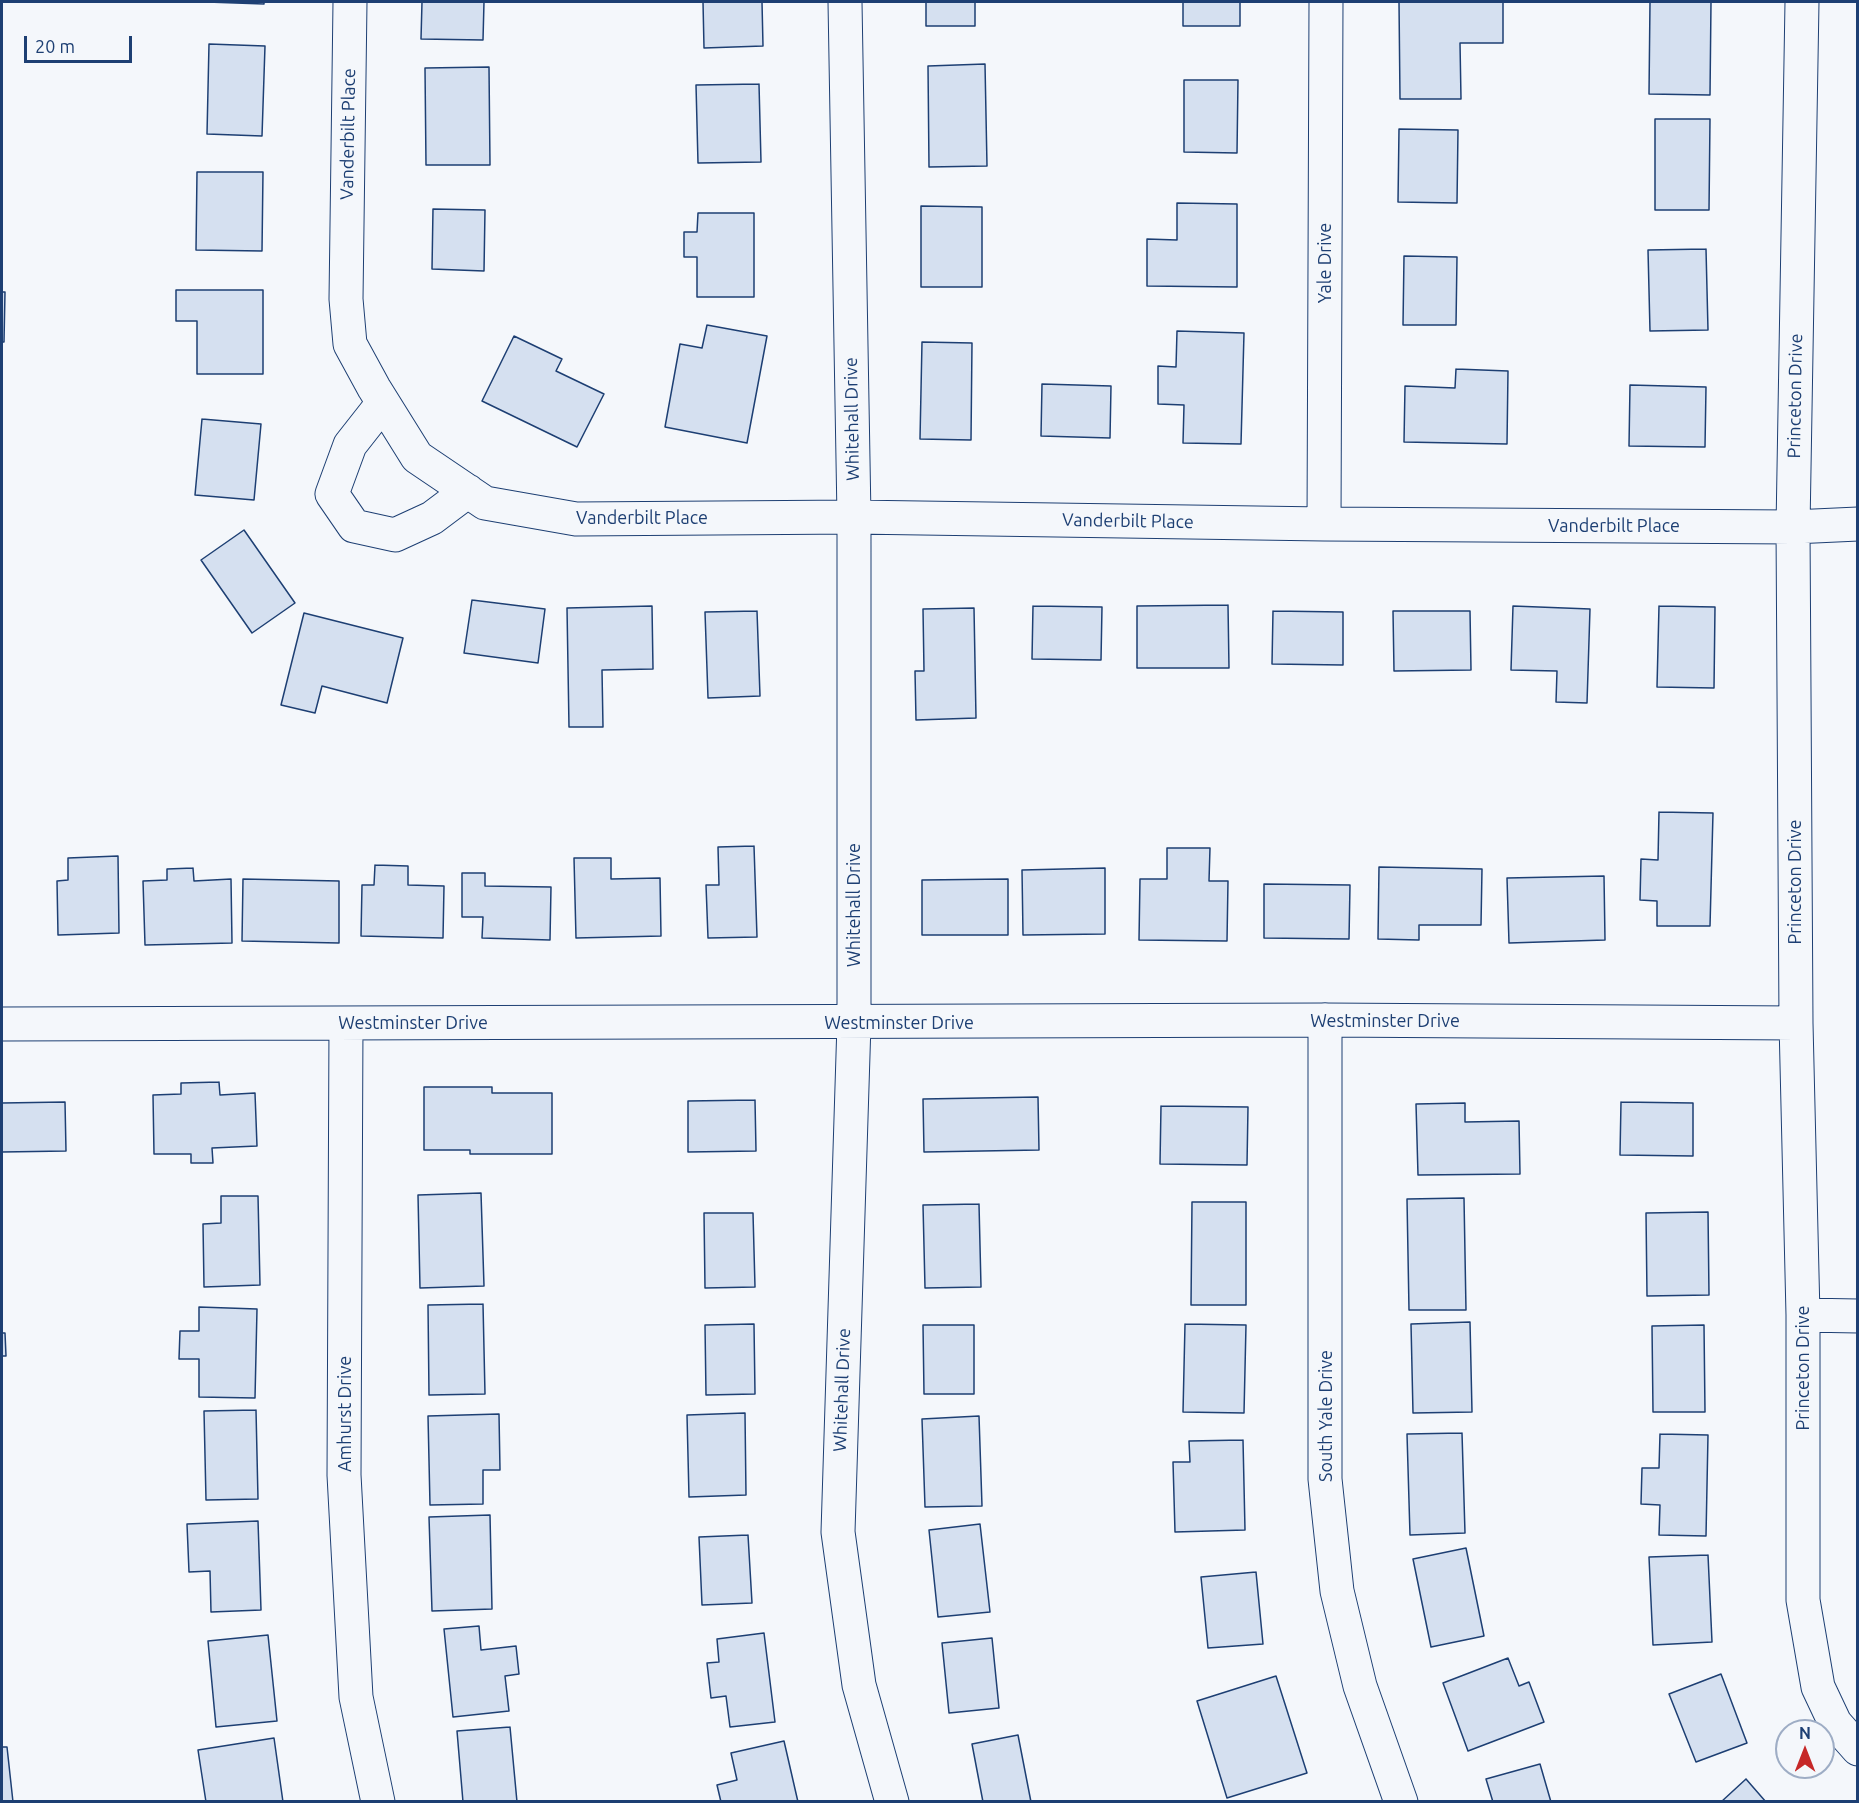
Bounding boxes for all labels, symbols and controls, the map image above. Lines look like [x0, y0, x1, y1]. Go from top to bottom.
scale bar [27, 24, 135, 62]
text: 20 m [35, 36, 75, 56]
street label: Vanderbilt Place [336, 68, 360, 200]
street label: Yale Drive [1314, 223, 1336, 303]
street label: Princeton Drive [1783, 333, 1807, 459]
street label: Whitehall Drive [840, 357, 864, 481]
street label: Vanderbilt Place [576, 507, 708, 529]
street label: Vanderbilt Place [1062, 509, 1194, 533]
street label: Vanderbilt Place [1548, 515, 1680, 537]
street label: Princeton Drive [1784, 819, 1806, 945]
street label: Whitehall Drive [843, 843, 865, 967]
street label: Westminster Drive [1310, 1010, 1460, 1032]
street label: Westminster Drive [338, 1012, 488, 1034]
street label: Westminster Drive [824, 1012, 974, 1034]
street label: Princeton Drive [1792, 1305, 1814, 1431]
street label: Whitehall Drive [829, 1328, 855, 1452]
street label: South Yale Drive [1315, 1350, 1337, 1482]
street label: Amhurst Drive [334, 1356, 356, 1472]
north arrow [1775, 1719, 1835, 1779]
text: N [1799, 1724, 1811, 1742]

